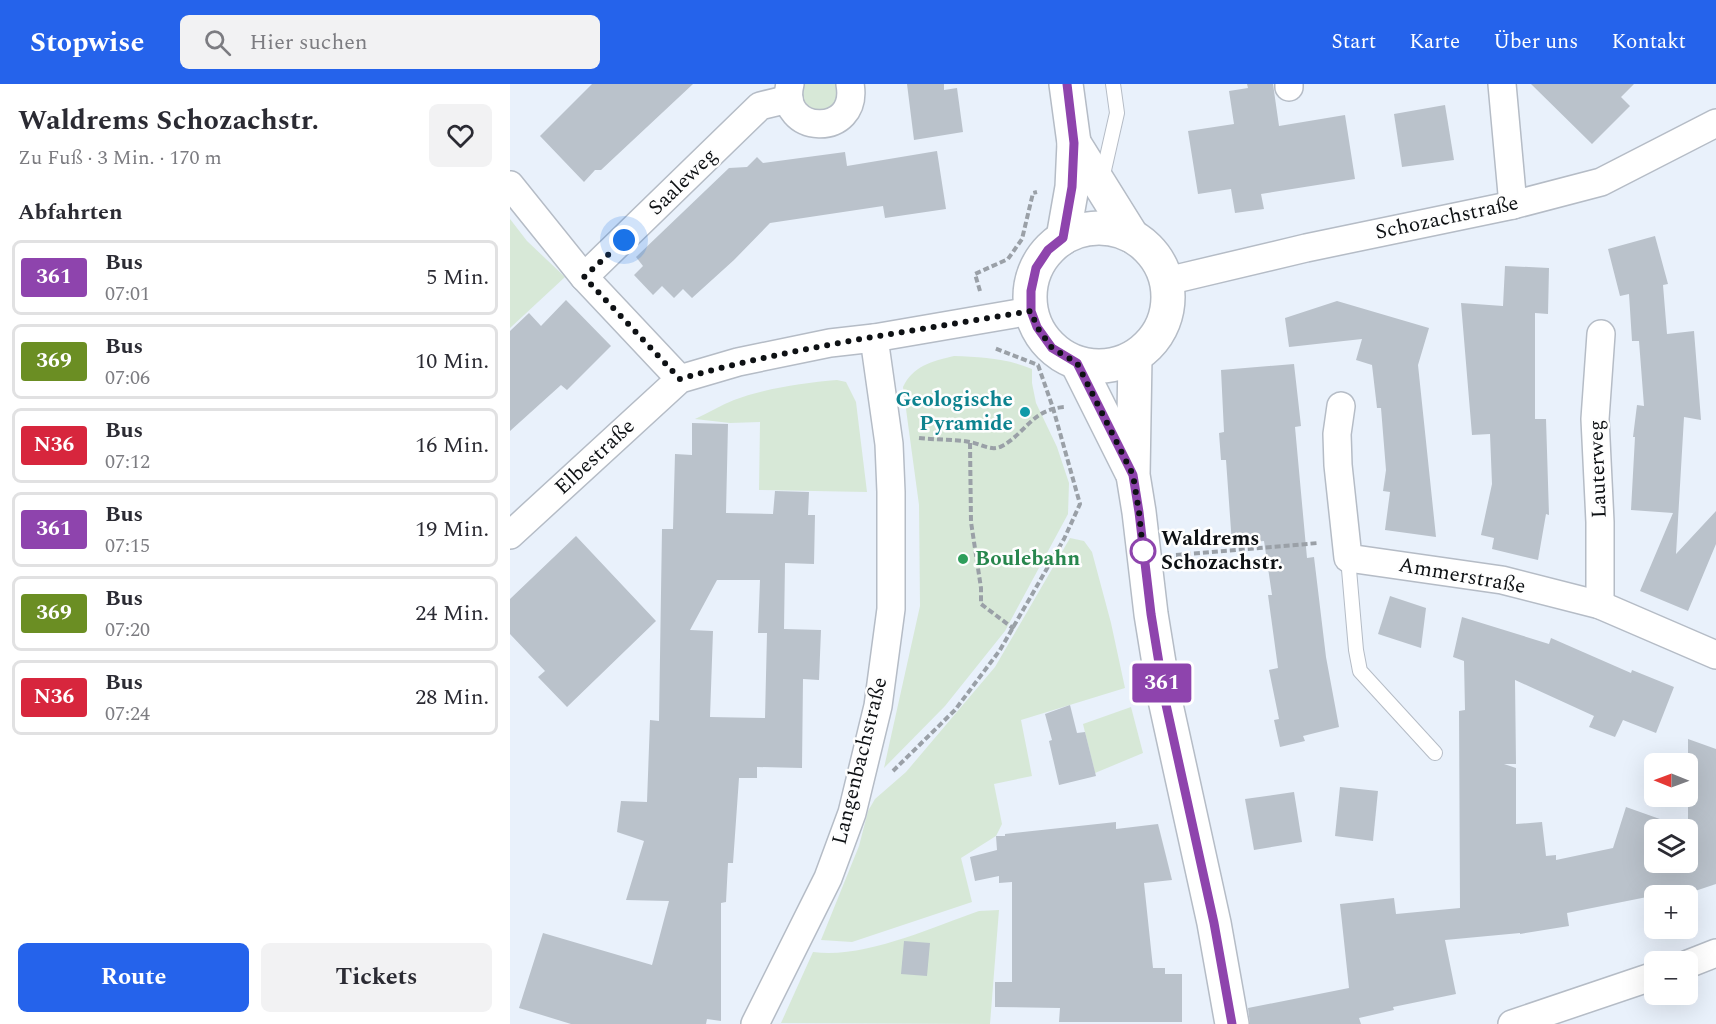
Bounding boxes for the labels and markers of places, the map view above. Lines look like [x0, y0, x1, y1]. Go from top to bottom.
place label: Geologische Pyramide [895, 384, 1013, 440]
marker: Geologische Pyramide [1018, 405, 1032, 419]
place label: Waldrems Schozachstr. [1161, 523, 1283, 579]
marker: Waldrems Schozachstr. [1130, 538, 1156, 564]
place label: Boulebahn [975, 543, 1080, 575]
marker: Boulebahn [956, 552, 970, 566]

